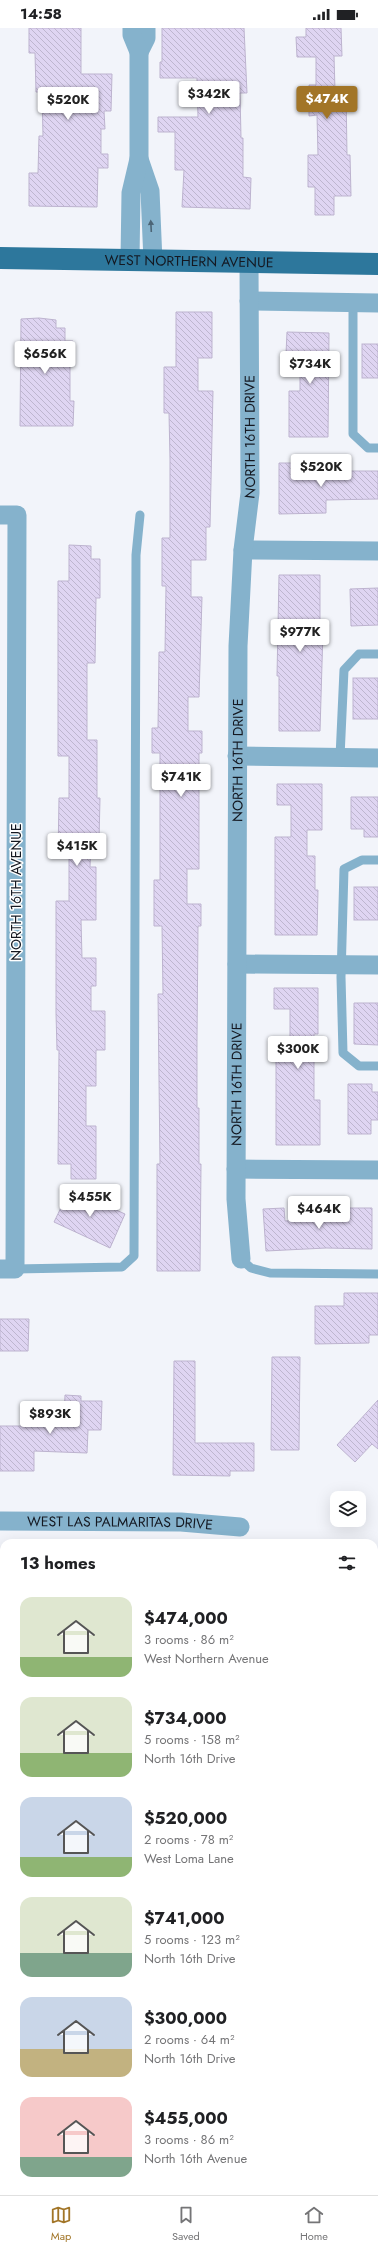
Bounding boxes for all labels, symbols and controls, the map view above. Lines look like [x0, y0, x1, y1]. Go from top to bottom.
text: 14:58 [20, 3, 62, 25]
pin: $342K [181, 81, 237, 115]
text: $342K [188, 84, 230, 103]
pin: $474K [299, 86, 355, 120]
pin: $520K [40, 87, 96, 121]
text: $474K [305, 89, 349, 108]
text: $520K [47, 90, 89, 109]
one-way arrow [148, 219, 154, 232]
street label: WEST NORTHERN AVENUE [104, 250, 274, 272]
pin: $656K [17, 341, 73, 375]
text: $656K [24, 344, 66, 363]
pin: $734K [282, 351, 338, 385]
text: $734K [289, 354, 331, 373]
street label: NORTH 16TH DRIVE [239, 375, 261, 500]
pin: $520K [293, 454, 349, 488]
text: $520K [300, 457, 342, 476]
pin: $977K [272, 619, 328, 653]
text: $977K [279, 622, 321, 641]
street label: NORTH 16TH DRIVE [227, 698, 248, 822]
pin: $741K [153, 764, 209, 798]
text: $741K [161, 767, 201, 786]
street label: NORTH 16TH AVENUE [6, 823, 26, 961]
pin: $415K [49, 833, 105, 867]
text: $415K [56, 836, 98, 855]
street label: NORTH 16TH DRIVE [226, 1022, 247, 1146]
pin: $300K [270, 1036, 326, 1070]
text: $300K [277, 1039, 319, 1058]
pin: $455K [62, 1184, 118, 1218]
text: $455K [68, 1187, 112, 1206]
pin: $464K [291, 1196, 347, 1230]
text: $464K [297, 1199, 341, 1218]
pin: $893K [22, 1401, 78, 1435]
text: $893K [29, 1404, 71, 1423]
map controls [330, 1491, 366, 1527]
button: layers [330, 1491, 366, 1527]
street label: WEST LAS PALMARITAS DRIVE [27, 1511, 214, 1535]
text: 13 homes [20, 1551, 95, 1575]
icon: filters [336, 1552, 358, 1574]
text: $474,000 [144, 1606, 228, 1630]
icon: home [52, 1613, 100, 1661]
text: 3 rooms · 86 m² [144, 1630, 234, 1649]
text: West Northern Avenue [144, 1649, 269, 1668]
text: $734,000 [144, 1706, 227, 1730]
icon: home [52, 1713, 100, 1761]
text: 5 rooms · 158 m² [144, 1730, 240, 1749]
text: North 16th Drive [144, 1749, 236, 1768]
text: $520,000 [144, 1806, 227, 1830]
icon: home [52, 1813, 100, 1861]
text: 2 rooms · 78 m² [144, 1830, 233, 1849]
text: West Loma Lane [144, 1849, 234, 1868]
text: $741,000 [144, 1906, 225, 1930]
icon: home [52, 1913, 100, 1961]
text: 5 rooms · 123 m² [144, 1930, 240, 1949]
text: North 16th Drive [144, 1949, 236, 1968]
text: $300,000 [144, 2006, 227, 2030]
icon: home [52, 2013, 100, 2061]
text: 2 rooms · 64 m² [144, 2030, 234, 2049]
text: North 16th Drive [144, 2049, 236, 2068]
text: $455,000 [144, 2106, 228, 2130]
icon: home [52, 2113, 100, 2161]
text: 3 rooms · 86 m² [144, 2130, 234, 2149]
text: North 16th Avenue [144, 2149, 247, 2168]
tab: Map [50, 2204, 72, 2244]
tab: Saved [172, 2204, 200, 2244]
tab: Home [300, 2204, 328, 2244]

